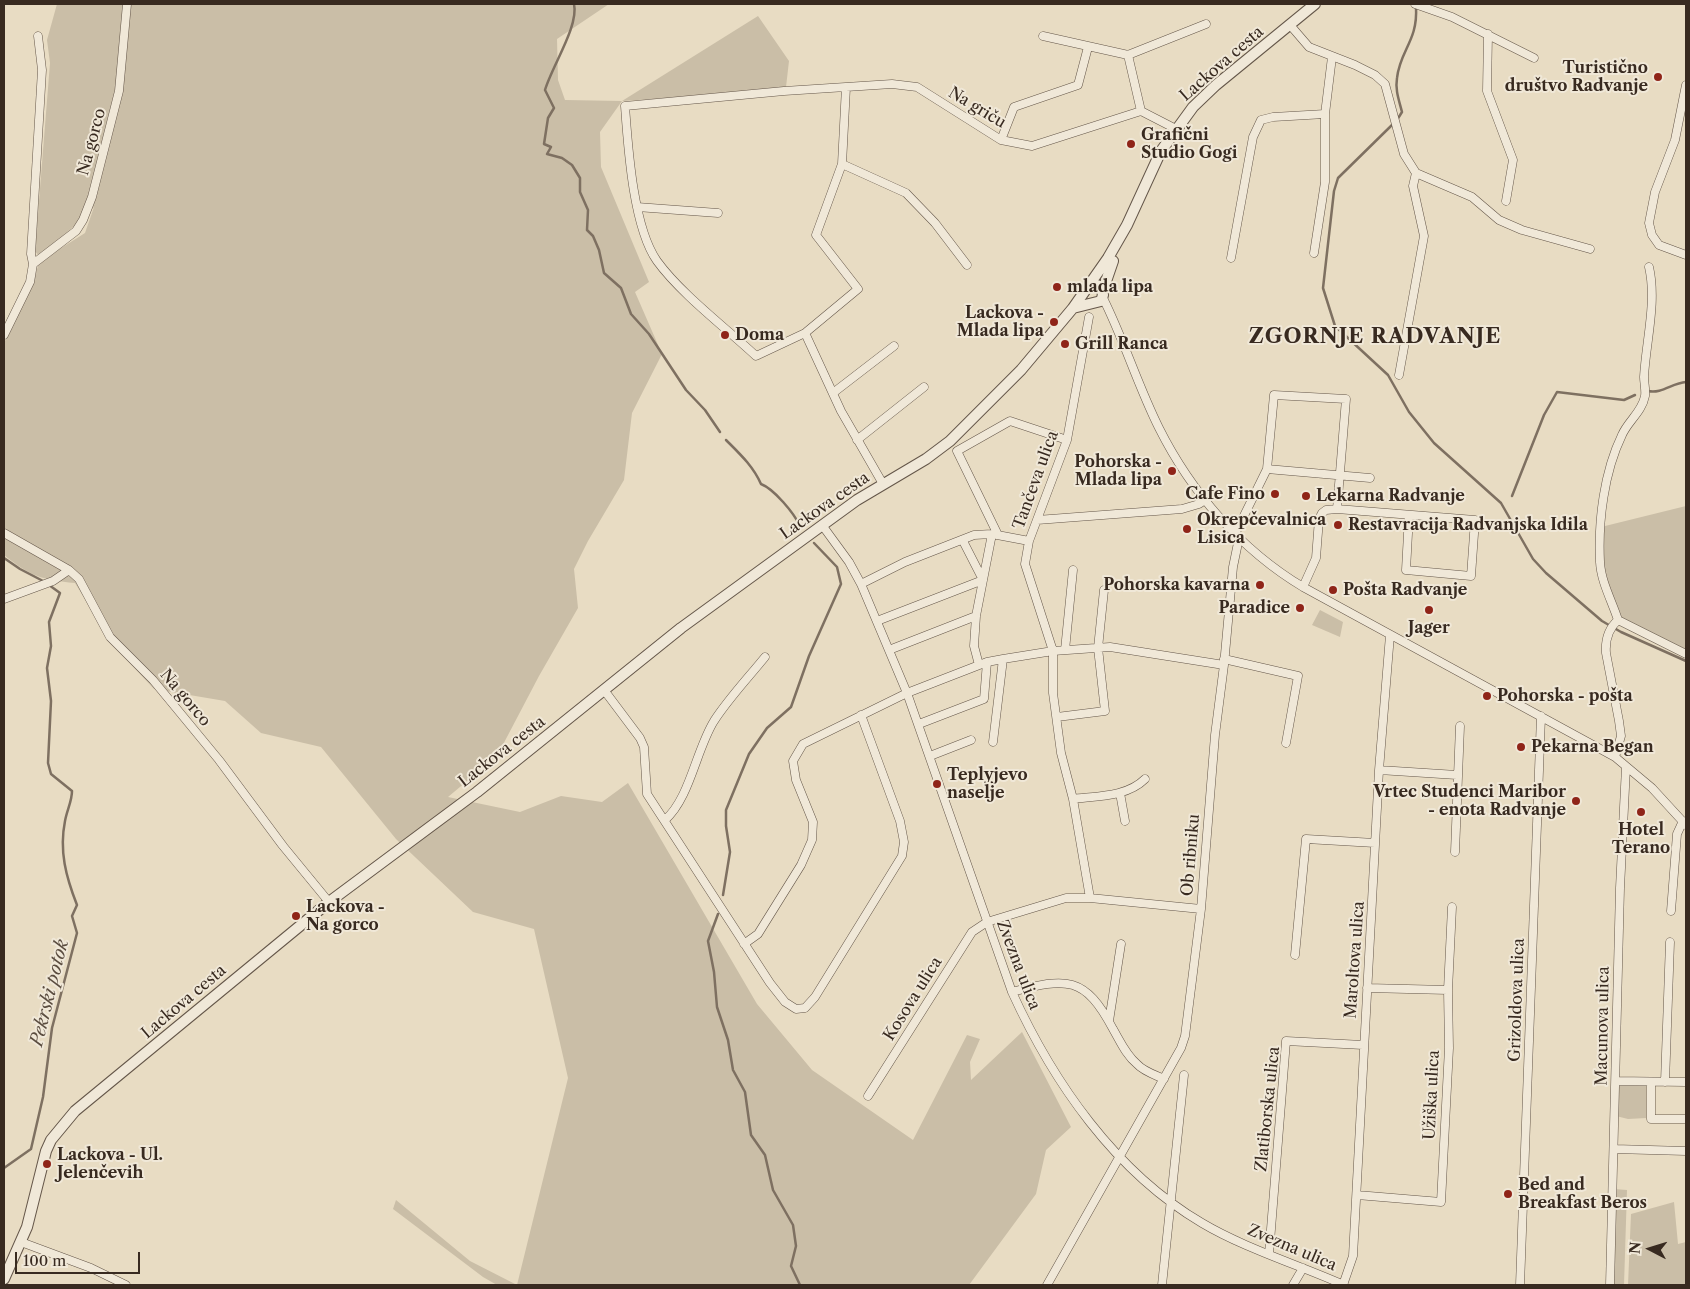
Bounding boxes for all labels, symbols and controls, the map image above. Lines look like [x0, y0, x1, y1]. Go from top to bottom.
street label: Lackova cesta [1176, 22, 1268, 106]
place label: Turistično društvo Radvanje [1505, 58, 1648, 96]
marker: Turistično društvo Radvanje [1652, 71, 1664, 83]
street label: Na griču [945, 83, 1009, 133]
street label: Na gorco [74, 106, 110, 178]
place label: Grafični Studio Gogi [1141, 125, 1237, 163]
marker: Grafični Studio Gogi [1125, 138, 1137, 150]
place label: mlada lipa [1067, 277, 1153, 297]
marker: mlada lipa [1051, 281, 1063, 293]
place label: Lackova - Mlada lipa [957, 303, 1044, 341]
marker: Lackova - Mlada lipa [1048, 316, 1060, 328]
district label: ZGORNJE RADVANJE [1247, 324, 1503, 350]
place label: Doma [735, 325, 784, 345]
marker: Doma [719, 329, 731, 341]
place label: Grill Ranca [1075, 334, 1168, 354]
marker: Grill Ranca [1059, 338, 1071, 350]
street label: Tančeva ulica [1009, 428, 1063, 532]
place label: Pohorska - Mlada lipa [1074, 452, 1162, 490]
marker: Pohorska - Mlada lipa [1166, 465, 1178, 477]
street label: Lackova cesta [777, 468, 873, 544]
place label: Cafe Fino [1185, 484, 1265, 504]
place label: Lekarna Radvanje [1316, 486, 1465, 506]
marker: Cafe Fino [1269, 488, 1281, 500]
marker: Lekarna Radvanje [1300, 490, 1312, 502]
place label: Okrepčevalnica Lisica [1197, 510, 1326, 548]
place label: Restavracija Radvanjska Idila [1348, 515, 1588, 535]
marker: Restavracija Radvanjska Idila [1332, 519, 1344, 531]
marker: Okrepčevalnica Lisica [1181, 523, 1193, 535]
place label: Pohorska kavarna [1103, 575, 1250, 595]
marker: Pohorska kavarna [1254, 579, 1266, 591]
place label: Pošta Radvanje [1343, 580, 1467, 600]
marker: Pošta Radvanje [1327, 584, 1339, 596]
place label: Paradice [1218, 598, 1290, 618]
marker: Paradice [1294, 602, 1306, 614]
marker: Jager [1423, 604, 1435, 616]
place label: Jager [1408, 618, 1450, 638]
street label: Na gorco [156, 666, 214, 730]
place label: Pohorska - pošta [1497, 686, 1633, 706]
marker: Pohorska - pošta [1481, 690, 1493, 702]
street label: Lackova cesta [455, 712, 549, 792]
place label: Pekarna Began [1531, 737, 1654, 757]
marker: Pekarna Began [1515, 741, 1527, 753]
place label: Teplyjevo naselje [947, 765, 1028, 803]
marker: Teplyjevo naselje [931, 778, 943, 790]
place label: Vrtec Studenci Maribor - enota Radvanje [1373, 782, 1566, 820]
marker: Vrtec Studenci Maribor - enota Radvanje [1570, 795, 1582, 807]
marker: Hotel Terano [1635, 806, 1647, 818]
street label: Ob ribniku [1178, 813, 1204, 897]
place label: Hotel Terano [1612, 820, 1670, 858]
place label: Lackova - Na gorco [306, 897, 385, 935]
street label: Maroltova ulica [1341, 901, 1369, 1019]
marker: Lackova - Na gorco [290, 910, 302, 922]
street label: Zvezna ulica [992, 917, 1044, 1013]
water label: Pekrski potok [26, 937, 74, 1049]
street label: Grizoldova ulica [1505, 938, 1529, 1062]
street label: Kosova ulica [880, 954, 946, 1044]
street label: Lackova cesta [138, 961, 230, 1043]
street label: Macunova ulica [1592, 966, 1614, 1086]
street label: Zlatiborska ulica [1252, 1046, 1284, 1172]
street label: Užiška ulica [1420, 1050, 1444, 1140]
place label: Lackova - Ul. Jelenčevih [57, 1145, 163, 1183]
marker: Lackova - Ul. Jelenčevih [41, 1158, 53, 1170]
place label: Bed and Breakfast Beros [1518, 1175, 1647, 1213]
marker: Bed and Breakfast Beros [1502, 1188, 1514, 1200]
street label: Zvezna ulica [1245, 1221, 1339, 1275]
north arrow [1625, 1224, 1675, 1274]
text: N [1626, 1241, 1645, 1255]
scale bar [18, 1242, 142, 1274]
text: 100 m [23, 1251, 66, 1270]

